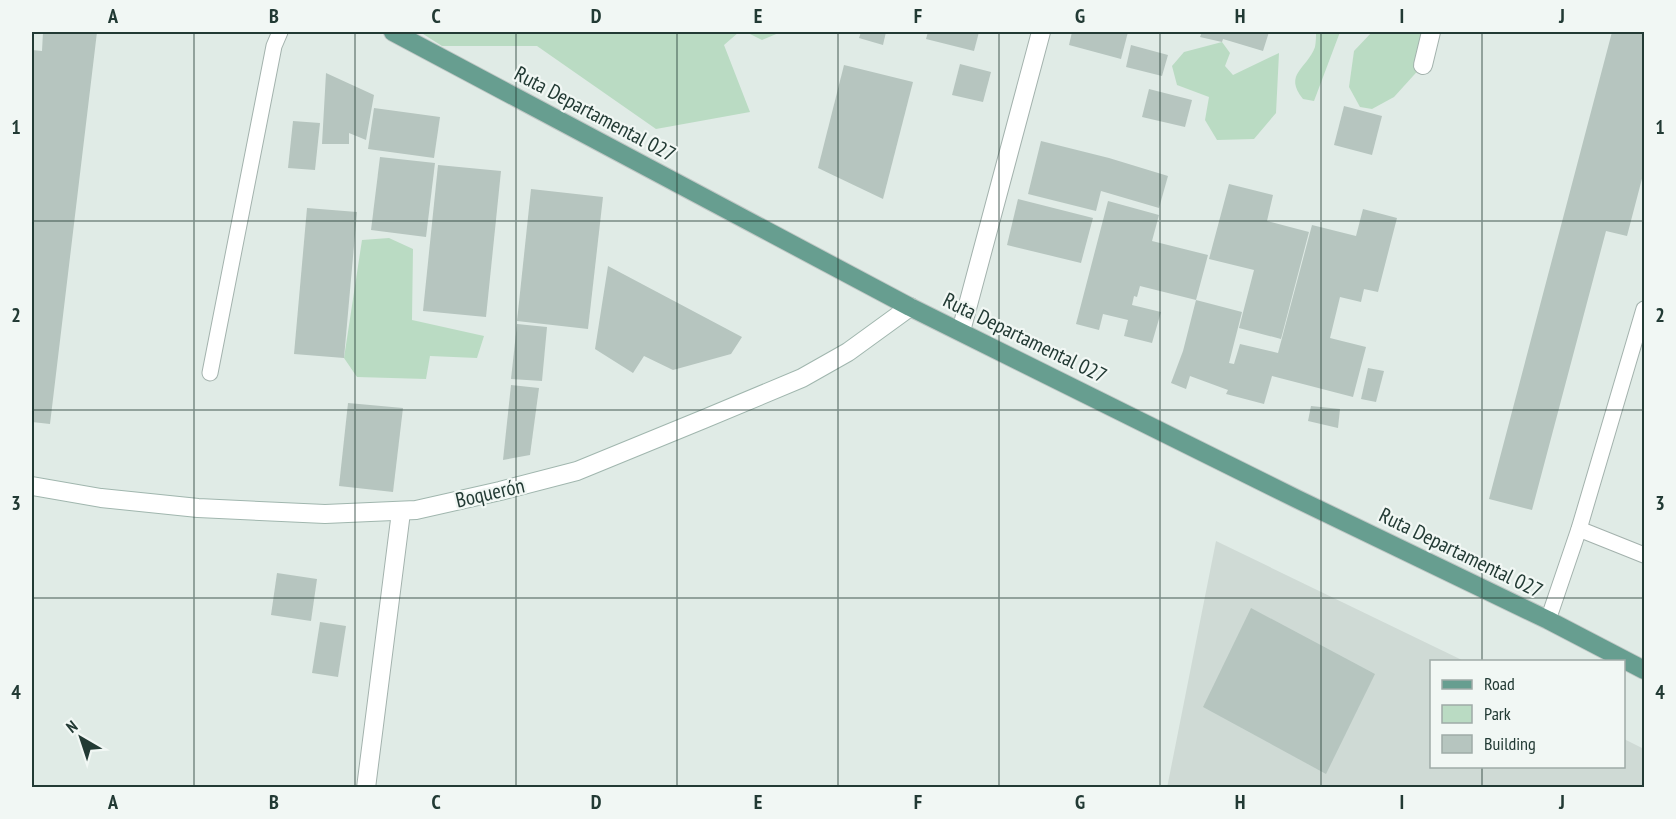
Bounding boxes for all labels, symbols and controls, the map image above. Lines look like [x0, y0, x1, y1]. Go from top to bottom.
text: A [107, 3, 119, 29]
text: B [269, 3, 279, 29]
text: C [431, 3, 441, 29]
text: D [591, 3, 602, 29]
text: E [754, 3, 762, 29]
text: F [914, 3, 922, 29]
text: G [1075, 3, 1085, 29]
text: H [1235, 3, 1245, 29]
text: I [1400, 3, 1404, 29]
text: J [1558, 3, 1565, 29]
street label: Ruta Departamental 027 [510, 60, 681, 167]
text: 1 [11, 114, 21, 140]
text: 1 [1655, 114, 1665, 140]
street label: Ruta Departamental 027 [939, 286, 1112, 389]
text: 2 [11, 302, 21, 328]
text: 2 [1655, 302, 1665, 328]
street label: Boquerón [453, 471, 527, 514]
text: 3 [11, 490, 21, 516]
text: 3 [1655, 490, 1665, 516]
street label: Ruta Departamental 027 [1375, 501, 1548, 604]
legend [1430, 660, 1625, 768]
text: Road [1484, 672, 1515, 695]
text: 4 [11, 679, 21, 705]
text: 4 [1655, 679, 1665, 705]
text: Park [1484, 702, 1511, 725]
north arrow [51, 708, 111, 768]
text: N [62, 716, 81, 737]
text: Building [1484, 732, 1536, 755]
text: A [107, 789, 119, 815]
text: B [269, 789, 279, 815]
text: C [431, 789, 441, 815]
text: D [591, 789, 602, 815]
text: E [754, 789, 762, 815]
text: F [914, 789, 922, 815]
text: G [1075, 789, 1085, 815]
text: H [1235, 789, 1245, 815]
text: I [1400, 789, 1404, 815]
text: J [1558, 789, 1565, 815]

